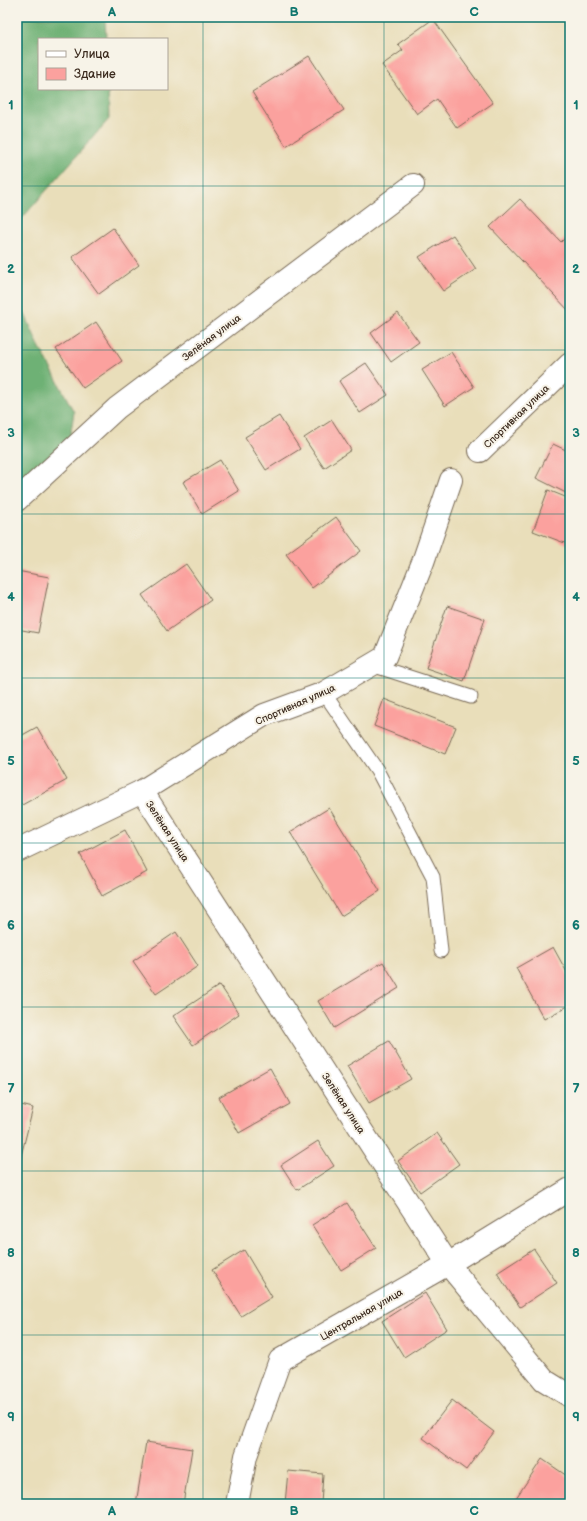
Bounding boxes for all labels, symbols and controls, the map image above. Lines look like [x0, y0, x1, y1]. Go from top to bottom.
text: A [107, 4, 116, 20]
text: B [289, 4, 299, 20]
text: C [469, 4, 479, 20]
legend [38, 38, 168, 90]
text: Улица [74, 47, 110, 62]
text: Здание [74, 67, 116, 82]
text: 1 [8, 97, 14, 113]
text: 1 [573, 97, 579, 113]
text: 2 [7, 261, 15, 277]
text: 2 [572, 261, 580, 277]
street label: Зелёная улица [180, 312, 243, 364]
street label: Спортивная улица [482, 382, 552, 451]
text: 3 [7, 425, 15, 441]
text: 3 [572, 425, 580, 441]
text: 4 [7, 589, 15, 605]
text: 4 [572, 589, 580, 605]
street label: Спортивная улица [254, 682, 337, 728]
text: 5 [7, 753, 15, 769]
text: 5 [572, 753, 580, 769]
street label: Зелёная улица [143, 799, 191, 864]
text: 6 [7, 917, 15, 933]
text: 6 [572, 917, 580, 933]
street label: Зелёная улица [319, 1071, 367, 1136]
text: 7 [7, 1081, 15, 1097]
text: 7 [572, 1081, 580, 1097]
text: 8 [7, 1245, 15, 1261]
text: 8 [572, 1245, 580, 1261]
street label: Центральная улица [318, 1286, 405, 1343]
text: 9 [7, 1409, 15, 1425]
text: 9 [572, 1409, 580, 1425]
text: A [107, 1503, 116, 1519]
text: B [289, 1503, 299, 1519]
text: C [469, 1503, 479, 1519]

